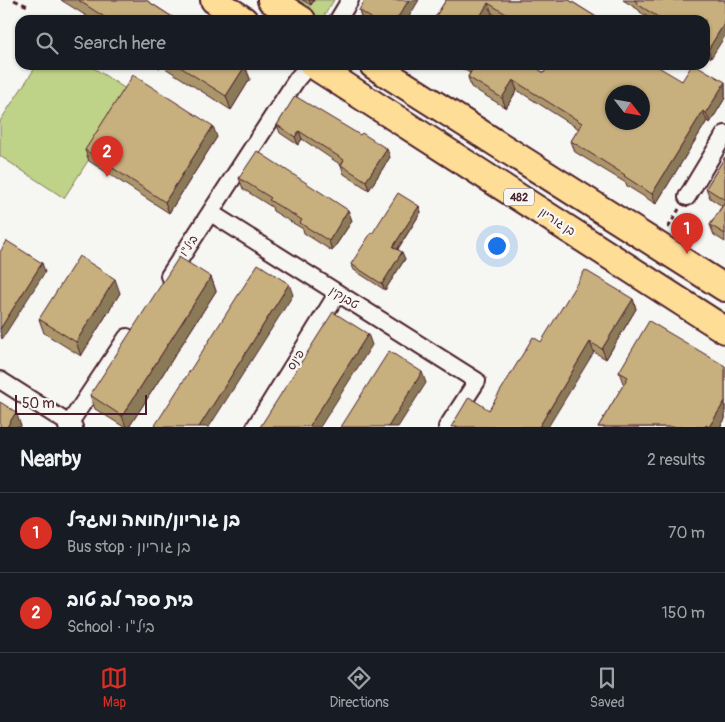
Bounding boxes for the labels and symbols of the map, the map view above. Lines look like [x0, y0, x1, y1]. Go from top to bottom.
north arrow [605, 85, 650, 130]
pin: 2 [91, 136, 123, 177]
road number: 482 [504, 188, 534, 206]
street label: בן גוריון [536, 205, 578, 239]
pin: 1 [671, 213, 703, 254]
street label: ביל"ו [177, 233, 201, 259]
your location [484, 233, 510, 259]
street label: טבנקין [327, 283, 361, 313]
street label: פינס [284, 347, 308, 373]
scale bar [15, 392, 148, 415]

